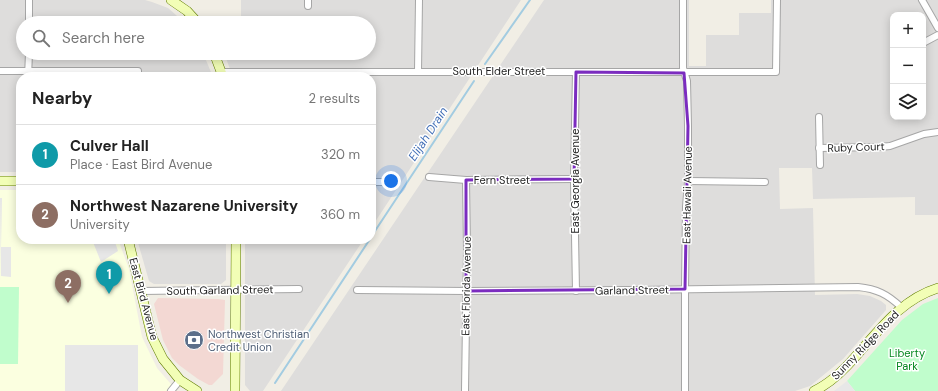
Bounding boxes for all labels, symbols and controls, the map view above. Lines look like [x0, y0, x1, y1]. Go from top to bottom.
map controls [890, 12, 926, 120]
button: + [890, 12, 926, 48]
search box [16, 16, 376, 60]
icon: search [30, 27, 52, 49]
text: Search here [62, 28, 145, 48]
button: − [890, 48, 926, 84]
street label: South Elder Street [453, 64, 545, 78]
button: layers [890, 84, 926, 120]
text: Nearby [32, 87, 92, 109]
text: 2 results [309, 90, 360, 107]
water label: Elijah Drain [405, 104, 451, 164]
street label: East Georgia Avenue [568, 129, 582, 233]
text: Culver Hall [70, 136, 149, 156]
street label: Ruby Court [827, 139, 885, 155]
text: 1 [43, 146, 47, 163]
text: 320 m [321, 146, 360, 163]
street label: East Hawaii Avenue [679, 146, 695, 244]
text: Place · East Bird Avenue [70, 156, 212, 173]
your location [381, 171, 401, 191]
street label: Fern Street [474, 173, 530, 187]
text: Northwest Nazarene University [70, 196, 298, 216]
text: 2 [41, 206, 49, 223]
text: 360 m [320, 206, 360, 223]
text: University [70, 216, 130, 233]
street label: East Florida Avenue [458, 236, 474, 336]
street label: East Bird Avenue [126, 256, 162, 342]
pin: 1 [96, 261, 122, 294]
pin: 2 [55, 270, 81, 303]
street label: South Garland Street [166, 282, 274, 298]
street label: Garland Street [595, 282, 669, 298]
street label: Sunny Ridge Road [828, 307, 902, 383]
place label: Northwest Christian Credit Union [208, 327, 309, 354]
bank icon: Northwest Christian Credit Union [183, 329, 205, 351]
park label: Liberty Park [889, 346, 925, 373]

